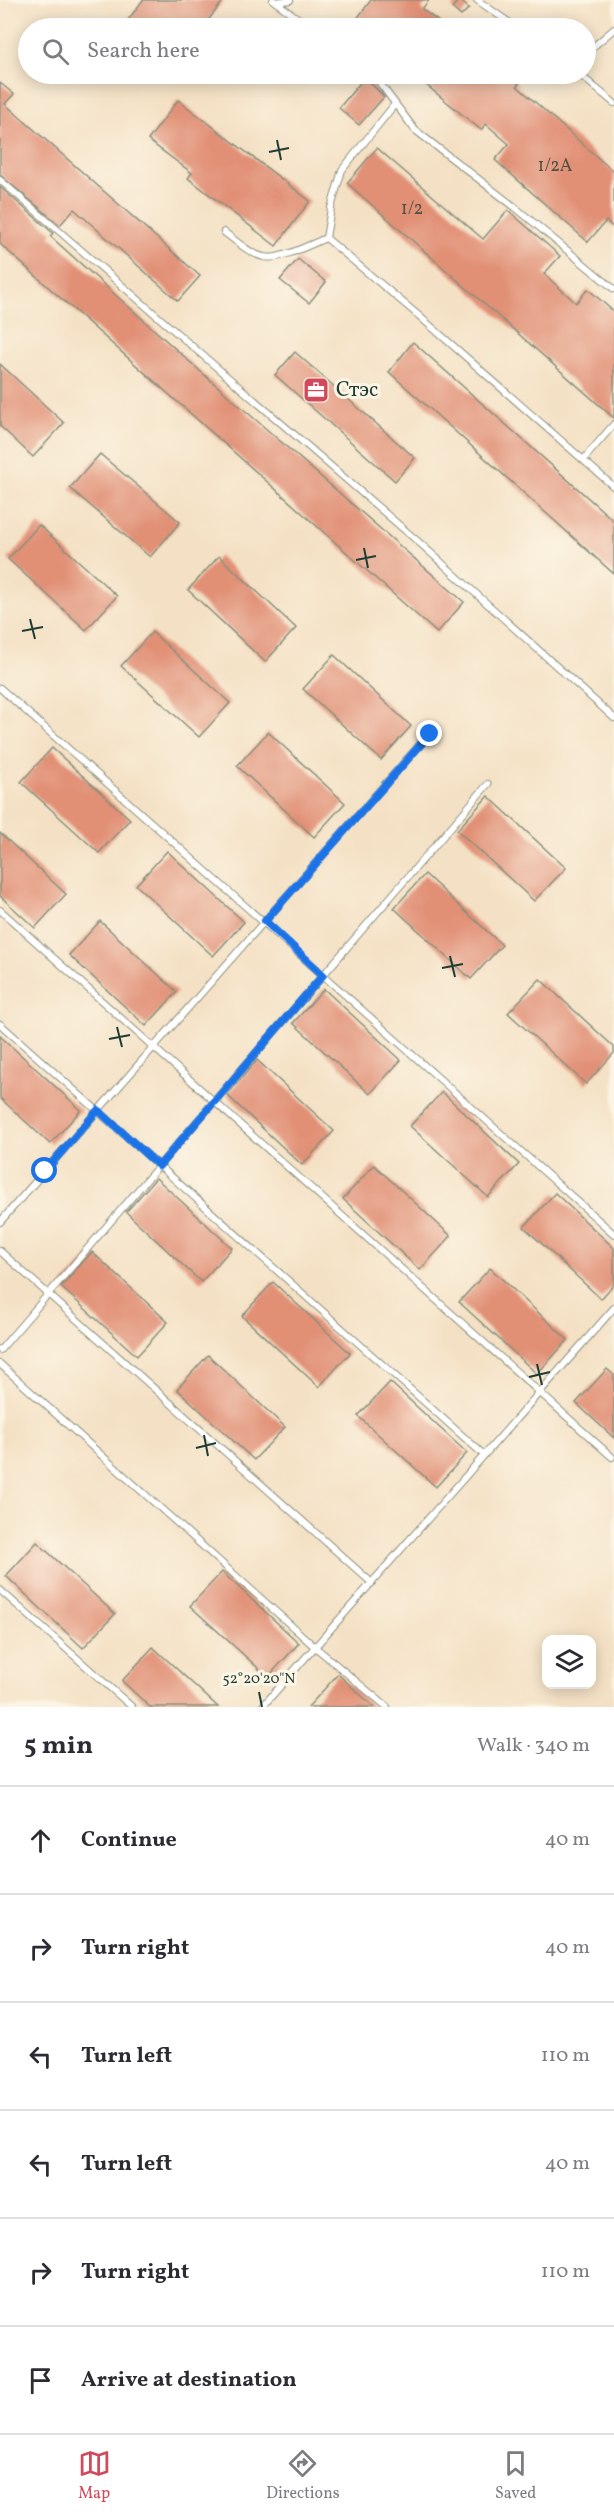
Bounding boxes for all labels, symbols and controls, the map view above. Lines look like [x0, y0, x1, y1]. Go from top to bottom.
search box [18, 18, 596, 84]
icon: search [39, 35, 72, 68]
text: Search here [87, 36, 200, 67]
house number: 1/2А [538, 154, 573, 179]
house number: 1/2 [401, 197, 423, 222]
office icon: Стэс [301, 375, 331, 405]
place label: Стэс [336, 376, 378, 405]
route end [416, 720, 442, 746]
route start [31, 1157, 57, 1183]
map controls [542, 1635, 596, 1689]
button: layers [542, 1635, 596, 1689]
text: 52°20'20"N [223, 1669, 295, 1690]
text: 5 min [24, 1728, 93, 1764]
text: Walk · 340 m [477, 1732, 590, 1760]
icon: ahead [24, 1824, 57, 1857]
text: Continue [81, 1825, 177, 1856]
text: 40 m [545, 1826, 590, 1854]
icon: right [24, 1932, 57, 1965]
text: Turn right [81, 1933, 189, 1964]
text: 40 m [545, 1934, 590, 1962]
icon: left [24, 2040, 57, 2073]
text: Turn left [81, 2041, 172, 2072]
text: 110 m [541, 2042, 590, 2070]
icon: left [24, 2148, 57, 2181]
text: Turn left [81, 2149, 172, 2180]
text: 40 m [545, 2150, 590, 2178]
icon: right [24, 2256, 57, 2289]
text: Turn right [81, 2257, 189, 2288]
text: 110 m [541, 2258, 590, 2286]
icon: arrive [24, 2364, 57, 2397]
text: Arrive at destination [81, 2365, 297, 2396]
tab: Map [78, 2447, 111, 2505]
tab: Directions [266, 2447, 340, 2505]
tab: Saved [495, 2447, 536, 2505]

